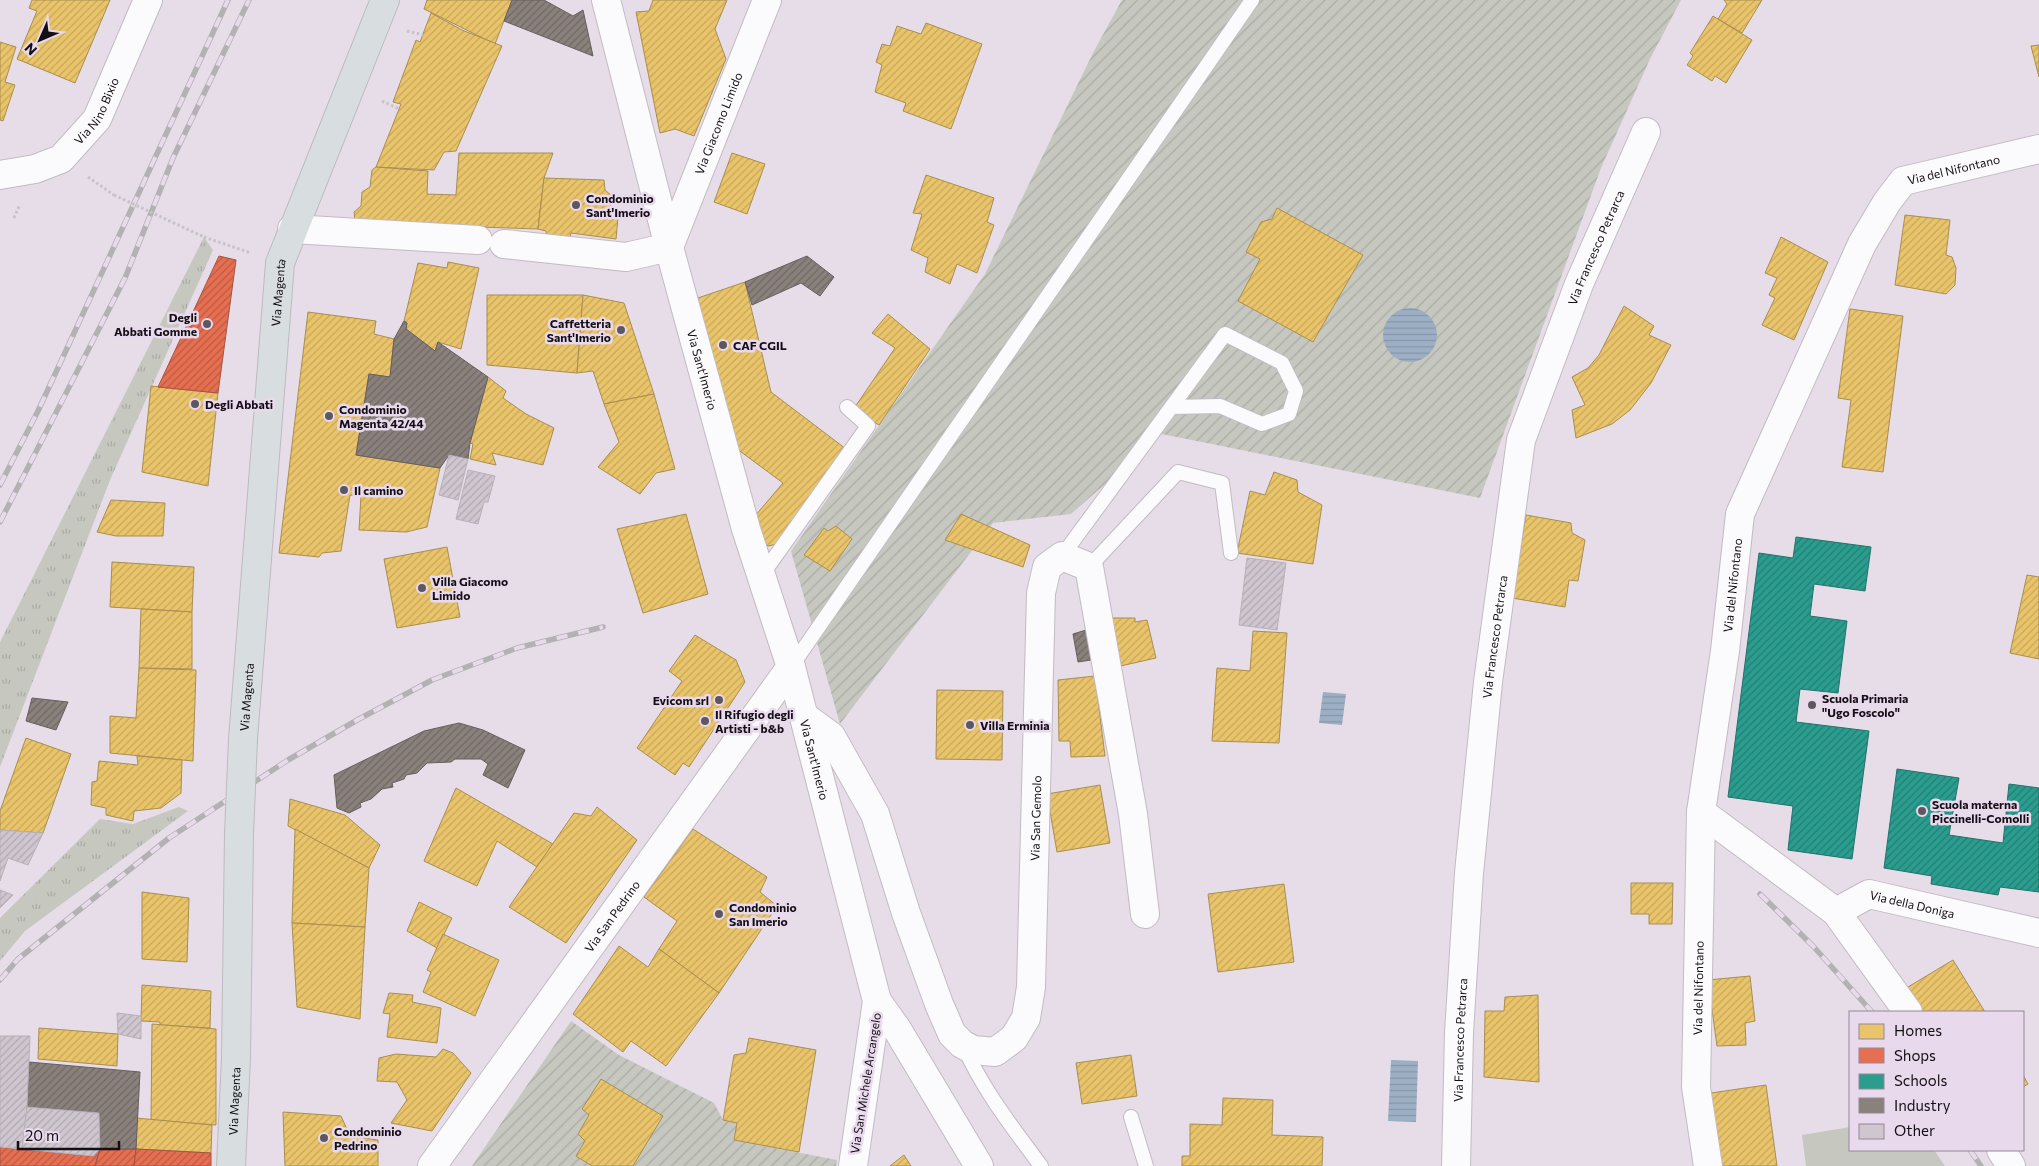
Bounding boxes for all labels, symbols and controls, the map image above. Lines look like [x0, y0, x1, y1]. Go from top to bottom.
north arrow [15, 15, 65, 65]
text: N [21, 40, 40, 59]
street label: Via Giacomo Limido [692, 70, 745, 176]
street label: Via Nino Bixio [71, 75, 121, 147]
street label: Via del Nifontano [1906, 151, 2001, 187]
street label: Via Francesco Petrarca [1565, 188, 1627, 307]
place label: Condominio Sant'Imerio [586, 191, 654, 219]
marker: Condominio Sant'Imerio [570, 199, 582, 211]
street label: Via Magenta [268, 256, 288, 327]
place label: Degli Abbati Gomme [114, 310, 197, 338]
place label: Caffetteria Sant'Imerio [547, 316, 611, 344]
marker: Degli Abbati Gomme [201, 318, 213, 330]
marker: Caffetteria Sant'Imerio [615, 324, 627, 336]
street label: Via Sant'Imerio [685, 328, 720, 411]
place label: CAF CGIL [733, 338, 787, 352]
marker: CAF CGIL [717, 339, 729, 351]
place label: Degli Abbati [205, 397, 273, 411]
marker: Degli Abbati [189, 398, 201, 410]
place label: Condominio Magenta 42/44 [339, 402, 424, 430]
marker: Condominio Magenta 42/44 [323, 410, 335, 422]
place label: Il camino [354, 483, 403, 497]
marker: Il camino [338, 484, 350, 496]
street label: Via del Nifontano [1720, 537, 1744, 633]
place label: Villa Giacomo Limido [432, 574, 508, 602]
street label: Via Francesco Petrarca [1479, 574, 1509, 699]
marker: Villa Giacomo Limido [416, 582, 428, 594]
street label: Via Magenta [237, 662, 256, 732]
place label: Scuola Primaria "Ugo Foscolo" [1822, 691, 1908, 719]
place label: Evicom srl [653, 693, 709, 707]
marker: Evicom srl [713, 694, 725, 706]
marker: Scuola Primaria "Ugo Foscolo" [1806, 699, 1818, 711]
place label: Il Rifugio degli Artisti - b&b [715, 707, 794, 735]
marker: Il Rifugio degli Artisti - b&b [699, 715, 711, 727]
street label: Via Sant'Imerio [798, 718, 832, 801]
place label: Villa Erminia [980, 718, 1050, 732]
marker: Villa Erminia [964, 719, 976, 731]
street label: Via San Gemolo [1027, 775, 1043, 861]
place label: Scuola materna Piccinelli-Comolli [1932, 797, 2029, 825]
marker: Scuola materna Piccinelli-Comolli [1916, 805, 1928, 817]
street label: Via San Pedrino [581, 877, 642, 955]
street label: Via della Doniga [1868, 887, 1956, 920]
place label: Condominio San Imerio [729, 900, 797, 928]
marker: Condominio San Imerio [713, 908, 725, 920]
street label: Via del Nifontano [1690, 941, 1706, 1035]
street label: Via Francesco Petrarca [1450, 978, 1469, 1102]
street label: Via San Michele Arcangelo [847, 1011, 883, 1155]
legend [1849, 1011, 2024, 1151]
text: Homes [1894, 1021, 1942, 1039]
text: Shops [1894, 1046, 1936, 1064]
street label: Via Magenta [225, 1067, 243, 1136]
text: Schools [1894, 1071, 1948, 1089]
text: Industry [1894, 1096, 1951, 1114]
scale bar [18, 1118, 119, 1150]
text: Other [1894, 1121, 1935, 1139]
place label: Condominio Pedrino [334, 1124, 402, 1152]
text: 20 m [25, 1126, 59, 1144]
marker: Condominio Pedrino [318, 1132, 330, 1144]

